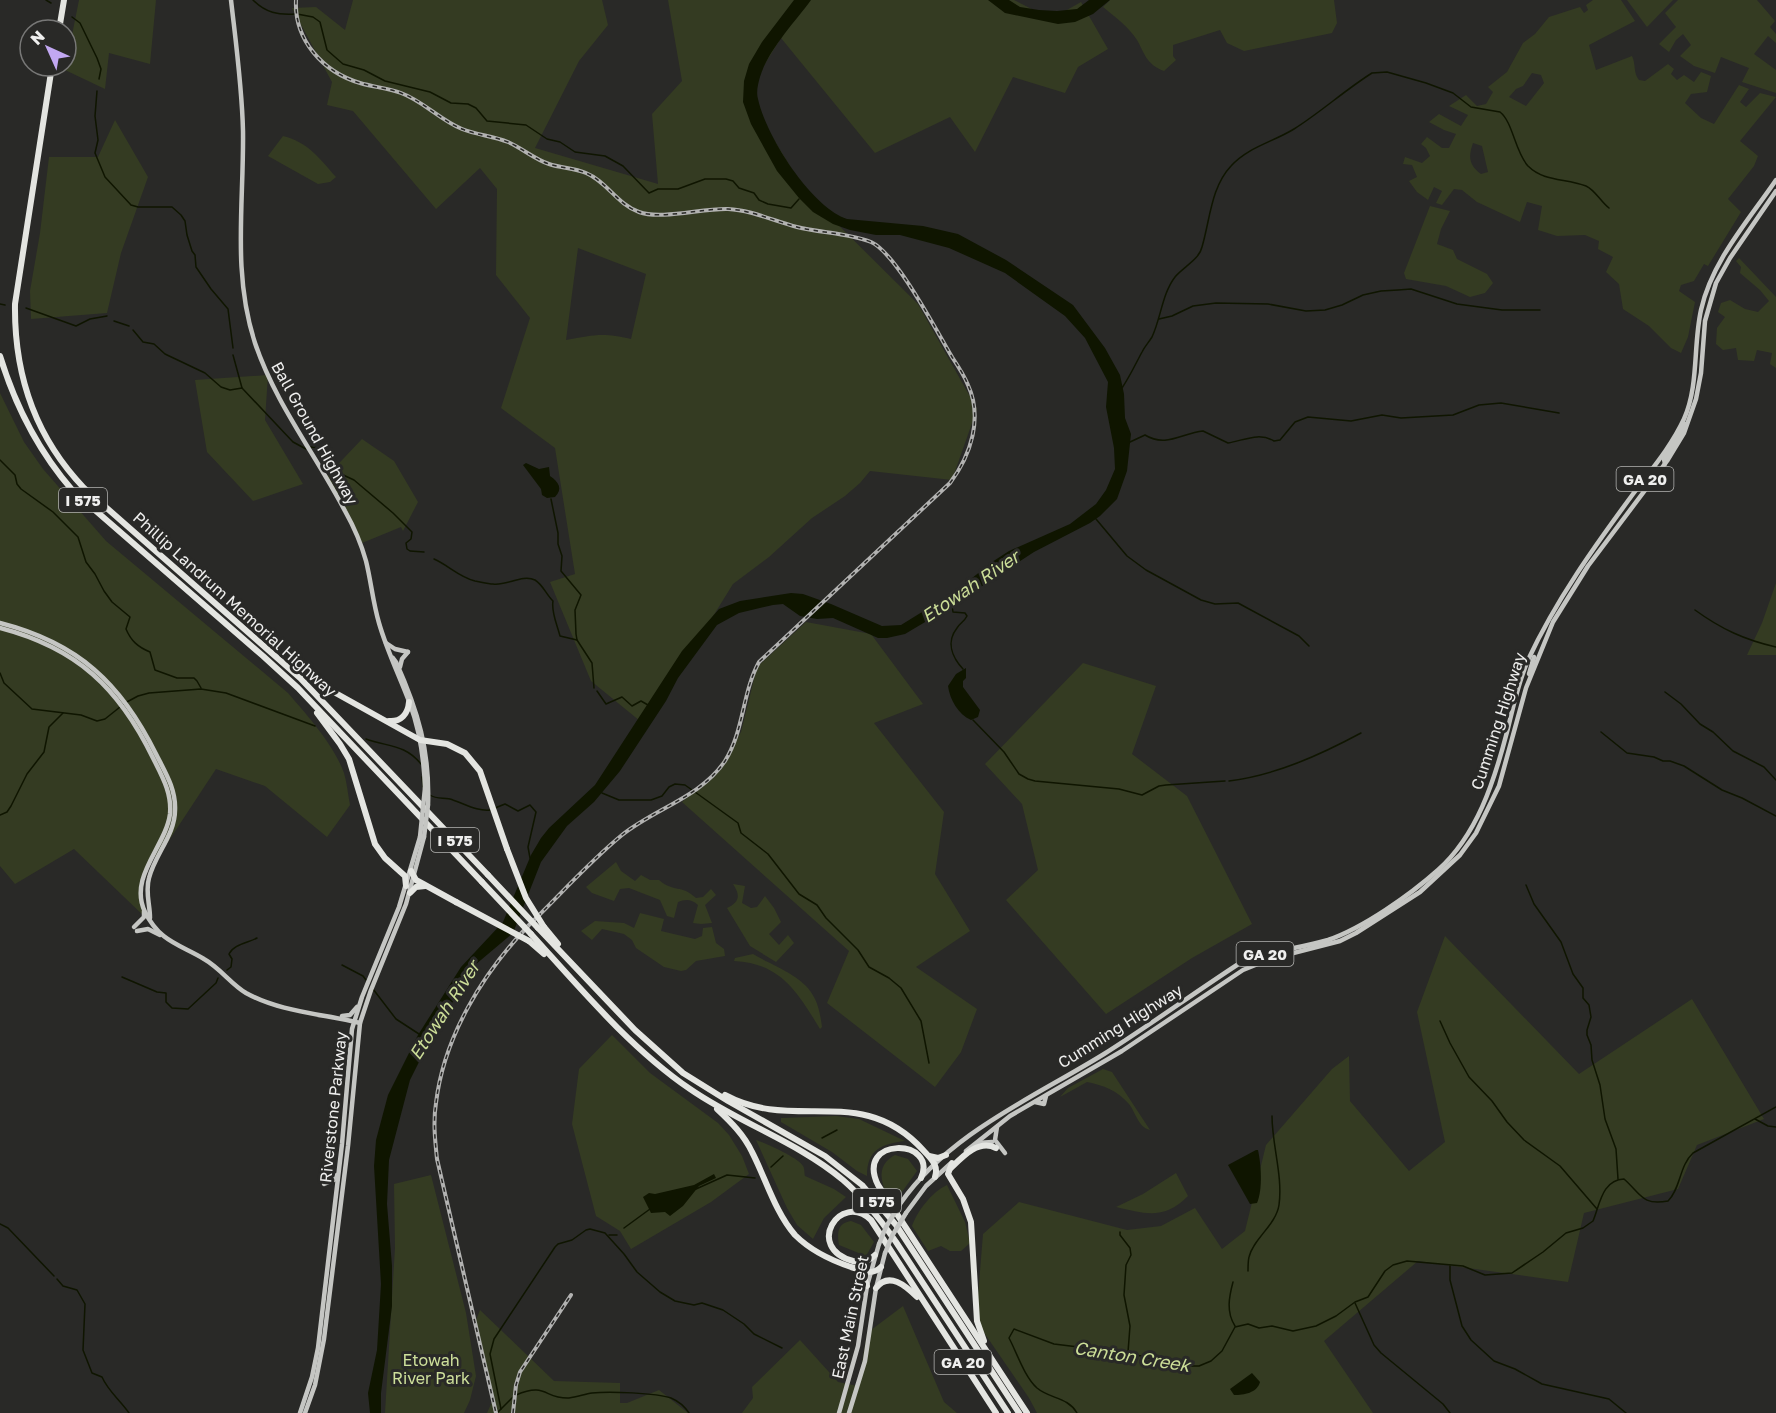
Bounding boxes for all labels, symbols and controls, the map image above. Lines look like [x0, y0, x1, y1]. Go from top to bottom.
north arrow [18, 18, 78, 78]
text: N [26, 26, 49, 49]
street label: Ball Ground Highway [267, 358, 363, 508]
road number: GA 20 [1616, 467, 1674, 491]
road number: I 575 [59, 488, 107, 512]
street label: Phillip Landrum Memorial Highway [129, 507, 341, 701]
water label: Etowah River [917, 544, 1025, 627]
street label: Cumming Highway [1466, 650, 1530, 792]
road number: I 575 [431, 828, 479, 852]
road number: GA 20 [1236, 942, 1294, 966]
water label: Etowah River [404, 954, 486, 1063]
street label: Cumming Highway [1054, 980, 1186, 1072]
street label: Riverstone Parkway [315, 1030, 351, 1184]
road number: I 575 [853, 1189, 901, 1213]
street label: East Main Street [827, 1253, 873, 1381]
water label: Canton Creek [1072, 1336, 1193, 1376]
park label: Etowah River Park [392, 1350, 470, 1388]
road number: GA 20 [934, 1350, 992, 1374]

